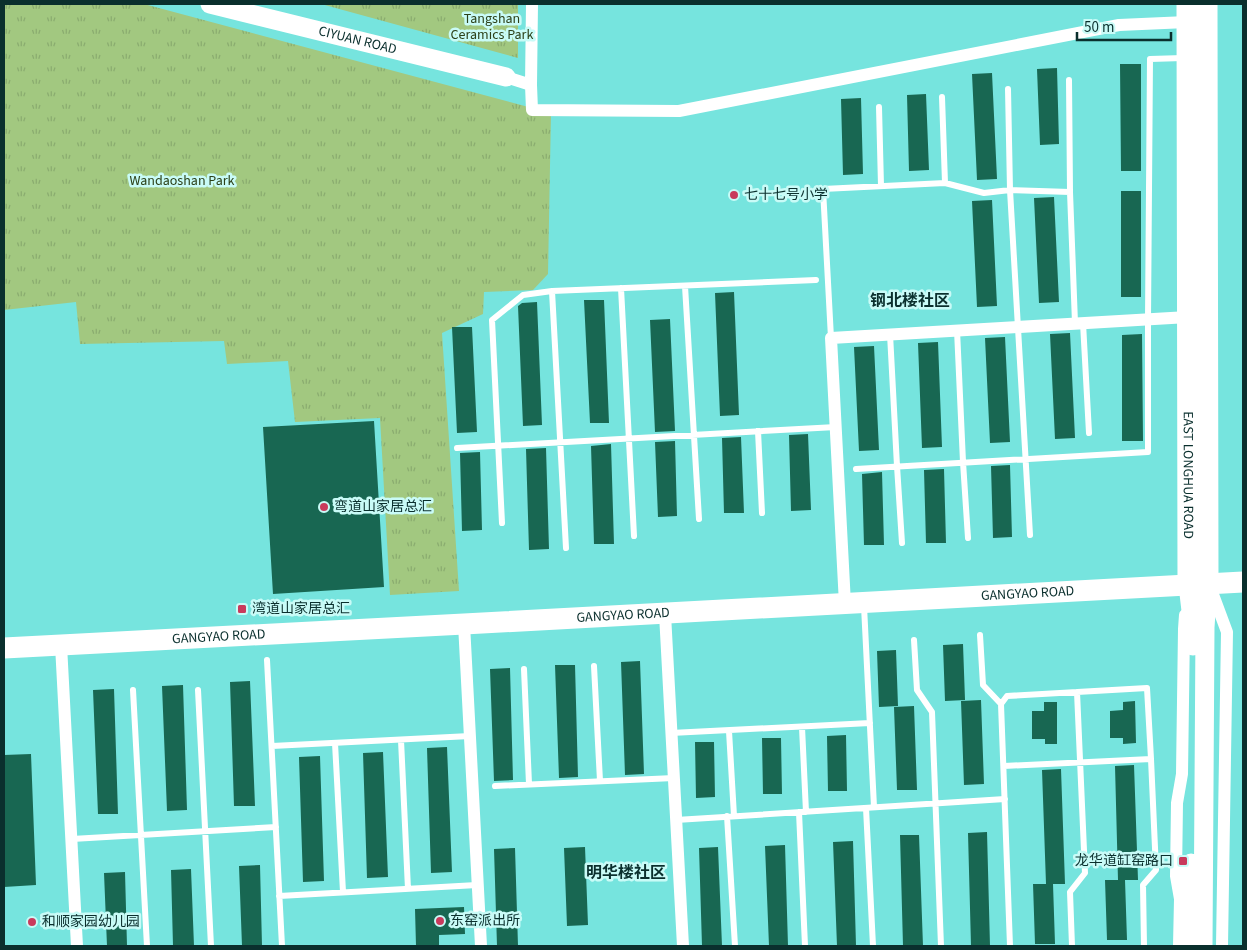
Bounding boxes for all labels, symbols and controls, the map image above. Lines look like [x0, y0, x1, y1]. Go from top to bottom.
park label: Tangshan Ceramics Park [451, 9, 533, 45]
scale bar [1077, 10, 1171, 42]
text: 50 m [1084, 17, 1114, 38]
street label: CIYUAN ROAD [316, 21, 399, 60]
park label: Wandaoshan Park [129, 171, 235, 191]
place label: 七十七号小学 [744, 185, 828, 205]
marker: 七十七号小学 [728, 189, 740, 201]
district label: 钢北楼社区 [870, 290, 950, 312]
street label: EAST LONGHUA ROAD [1178, 411, 1198, 539]
place label: 弯道山家居总汇 [334, 497, 432, 517]
marker: 弯道山家居总汇 [318, 501, 330, 513]
street label: GANGYAO ROAD [980, 581, 1075, 606]
place label: 湾道山家居总汇 [252, 599, 350, 619]
marker: 湾道山家居总汇 [236, 603, 248, 615]
street label: GANGYAO ROAD [576, 603, 670, 628]
street label: GANGYAO ROAD [172, 624, 266, 649]
place label: 龙华道缸窑路口 [1075, 851, 1173, 871]
marker: 龙华道缸窑路口 [1177, 855, 1189, 867]
district label: 明华楼社区 [586, 862, 666, 884]
place label: 东窑派出所 [450, 911, 520, 931]
place label: 和顺家园幼儿园 [42, 912, 140, 932]
marker: 东窑派出所 [434, 915, 446, 927]
marker: 和顺家园幼儿园 [26, 916, 38, 928]

